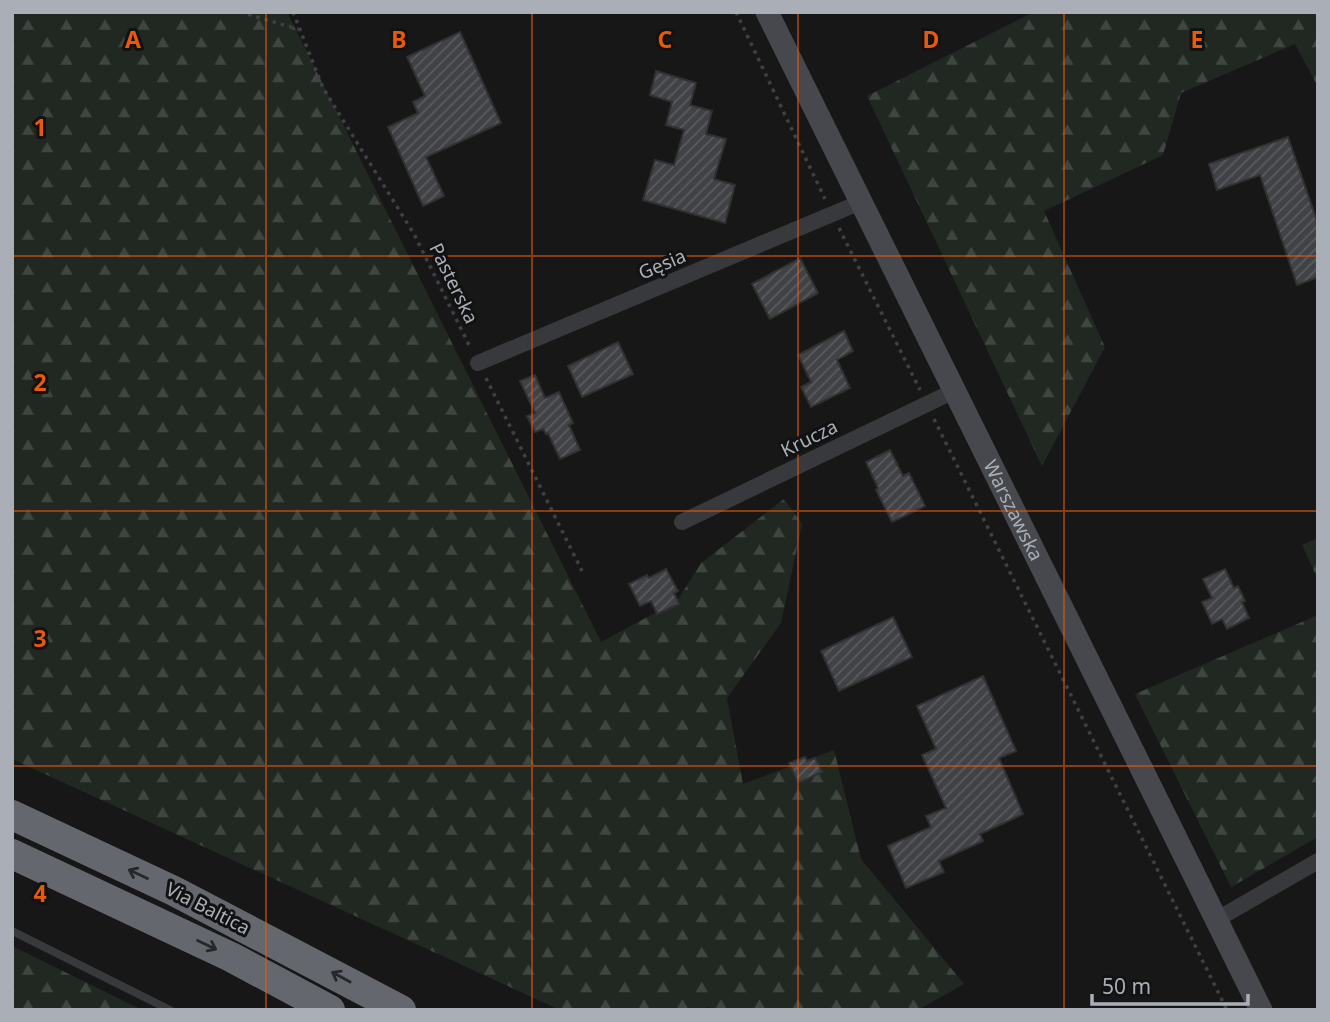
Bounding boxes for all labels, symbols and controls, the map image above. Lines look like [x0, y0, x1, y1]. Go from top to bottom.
text: A [125, 23, 141, 55]
text: B [391, 23, 407, 55]
text: C [658, 23, 673, 55]
text: D [923, 23, 939, 55]
text: E [1191, 23, 1203, 55]
text: 1 [33, 111, 47, 143]
street label: Pasterska [423, 238, 485, 328]
street label: Gęsia [634, 242, 690, 286]
text: 2 [33, 366, 47, 398]
street label: Krucza [776, 413, 842, 463]
street label: Warszawska [978, 455, 1050, 565]
text: 3 [33, 622, 47, 654]
one-way arrow [128, 867, 149, 880]
street label: Via Baltica [161, 876, 255, 940]
text: 4 [33, 877, 47, 909]
one-way arrow [196, 939, 217, 952]
scale bar [1092, 962, 1248, 1006]
one-way arrow [331, 970, 352, 983]
text: 50 m [1102, 972, 1151, 1000]

